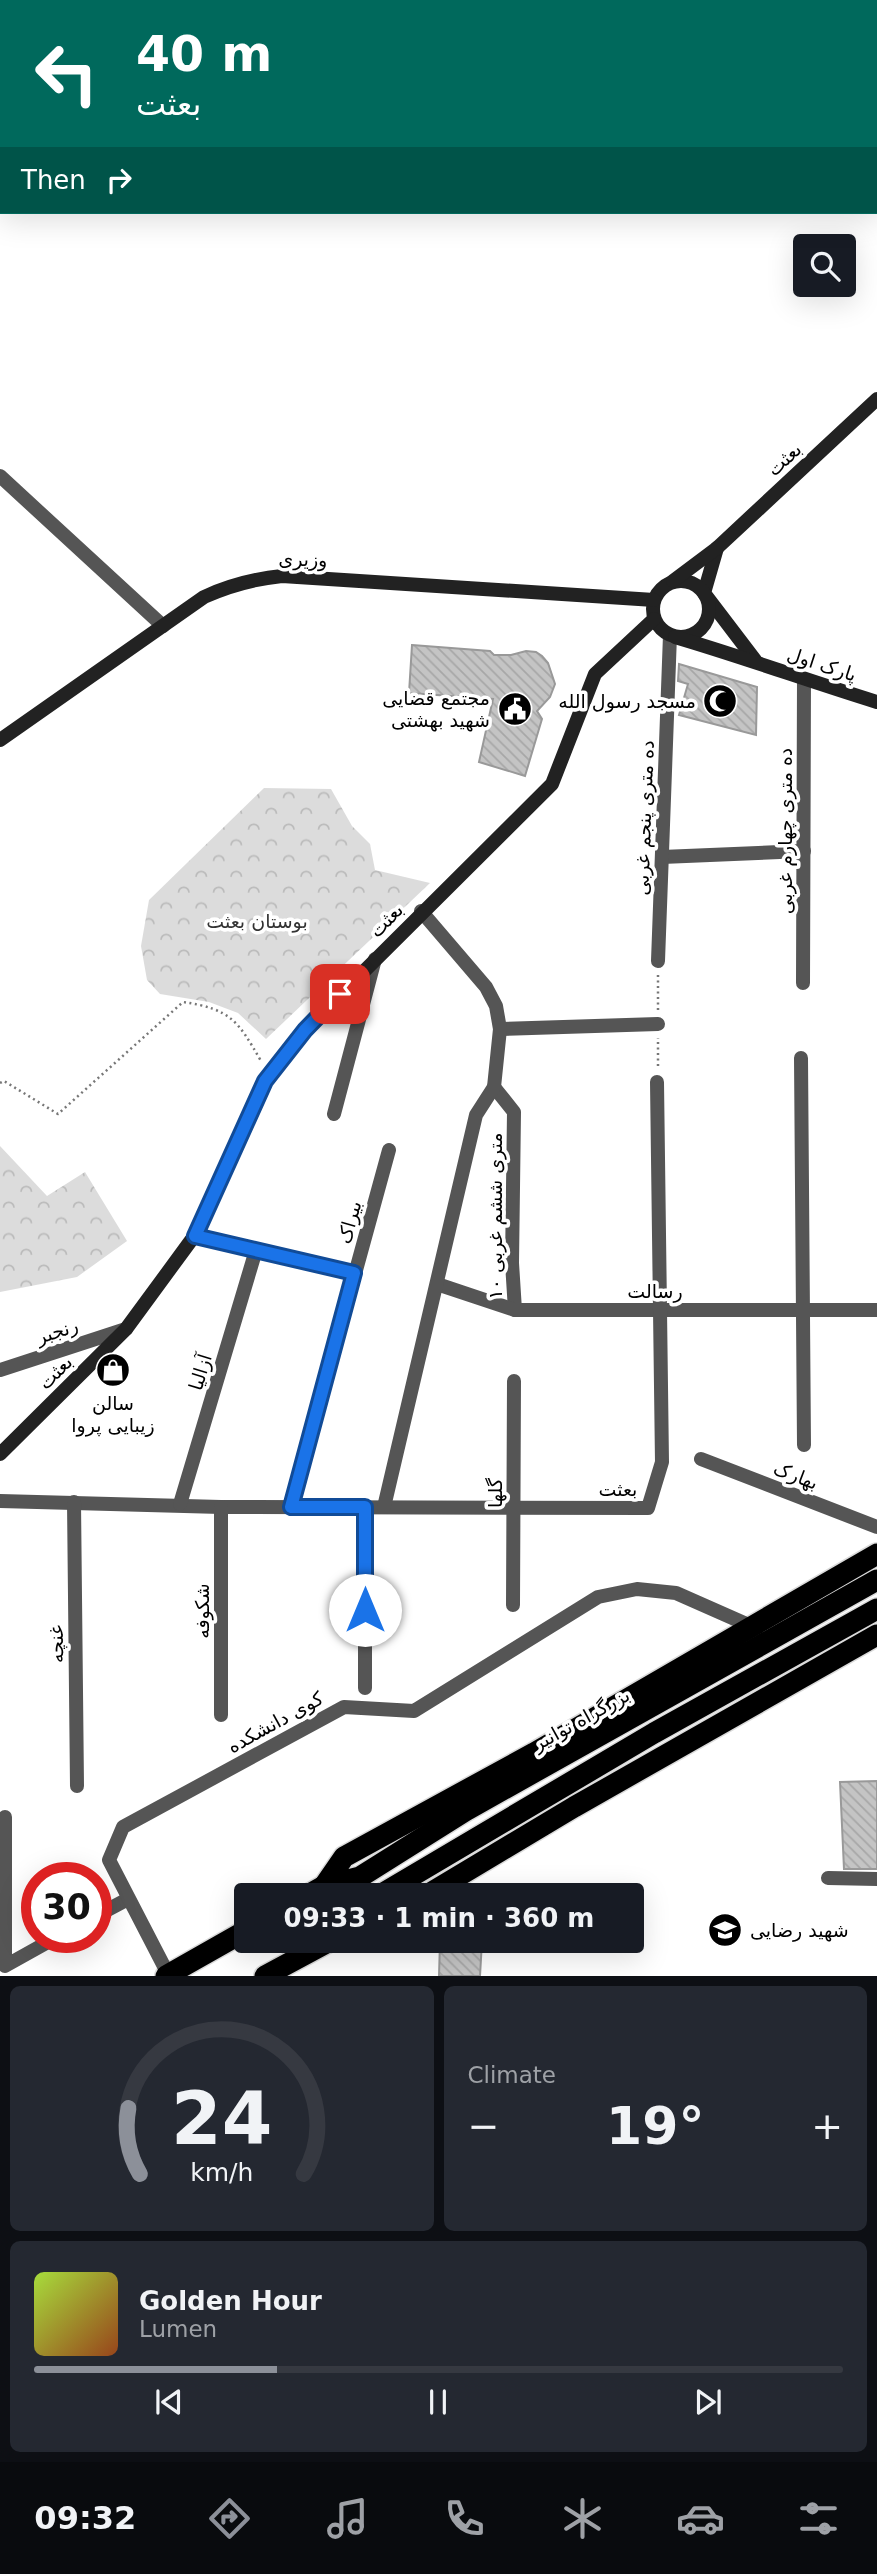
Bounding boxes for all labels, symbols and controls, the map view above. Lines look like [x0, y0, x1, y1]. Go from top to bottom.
text: 40 m [136, 26, 272, 83]
icon: left [21, 28, 112, 119]
text: بعثت [136, 85, 201, 123]
icon: right [100, 161, 138, 199]
text: Then [21, 165, 86, 195]
map controls [793, 234, 856, 297]
button: search [793, 234, 856, 297]
street label: بعثت [762, 438, 806, 480]
street label: وزیری [278, 547, 328, 572]
street label: پارک اول [784, 642, 859, 686]
mosque icon: مسجد رسول الله [701, 682, 739, 720]
place label: مجتمع قضایی شهید بهشتی [382, 687, 490, 732]
public building icon: مجتمع قضایی شهید بهشتی [496, 690, 534, 728]
place label: مسجد رسول الله [558, 690, 696, 713]
street label: ده متری پنجم غربی [630, 740, 659, 896]
street label: ده متری چهارم غربی [774, 748, 797, 914]
street label: بعثت [365, 898, 407, 942]
park label: بوستان بعثت [206, 910, 308, 933]
pin [310, 964, 370, 1024]
icon: arrive [321, 975, 359, 1013]
street label: ۱۰ متری ششم غربی [484, 1133, 507, 1299]
street label: بیراک [332, 1198, 367, 1246]
street label: رسالت [627, 1280, 683, 1303]
street label: رنجبر [32, 1314, 81, 1349]
street label: بعثت [33, 1350, 77, 1394]
street label: آزالیا [183, 1350, 217, 1393]
shop icon: سالن زيبايى پروا [94, 1351, 132, 1389]
place label: سالن زيبايى پروا [71, 1392, 155, 1437]
street label: بهارک [770, 1456, 821, 1494]
street label: گلها [484, 1477, 507, 1508]
street label: بعثت [599, 1478, 637, 1500]
position arrow [328, 1573, 402, 1647]
street label: شکوفه [191, 1583, 214, 1639]
street label: غنچه [45, 1625, 68, 1663]
street label: بزرگراه توانیر [528, 1683, 634, 1756]
street label: کوی دانشکده [223, 1686, 328, 1758]
speed limit sign: 30 [21, 1862, 112, 1953]
text: 09:33 · 1 min · 360 m [284, 1903, 594, 1933]
school or university icon: شهید رضایی [706, 1911, 744, 1949]
place label: شهید رضایی [750, 1919, 849, 1942]
text: Climate [468, 2062, 556, 2088]
text: 24 [171, 2077, 272, 2162]
text: 19° [606, 2096, 704, 2156]
text: − [468, 2104, 499, 2148]
text: + [811, 2104, 843, 2148]
text: km/h [190, 2158, 253, 2187]
text: Golden Hour [139, 2286, 322, 2316]
text: Lumen [139, 2316, 217, 2342]
icon: previous [150, 2383, 188, 2421]
icon: pause [419, 2383, 457, 2421]
icon: next [689, 2383, 727, 2421]
icon: directions [205, 2494, 254, 2543]
icon: music [323, 2494, 372, 2543]
icon: phone [440, 2494, 489, 2543]
icon: climate [558, 2494, 607, 2543]
icon: car [676, 2494, 725, 2543]
icon: filters [794, 2494, 843, 2543]
text: 09:32 [34, 2499, 136, 2537]

